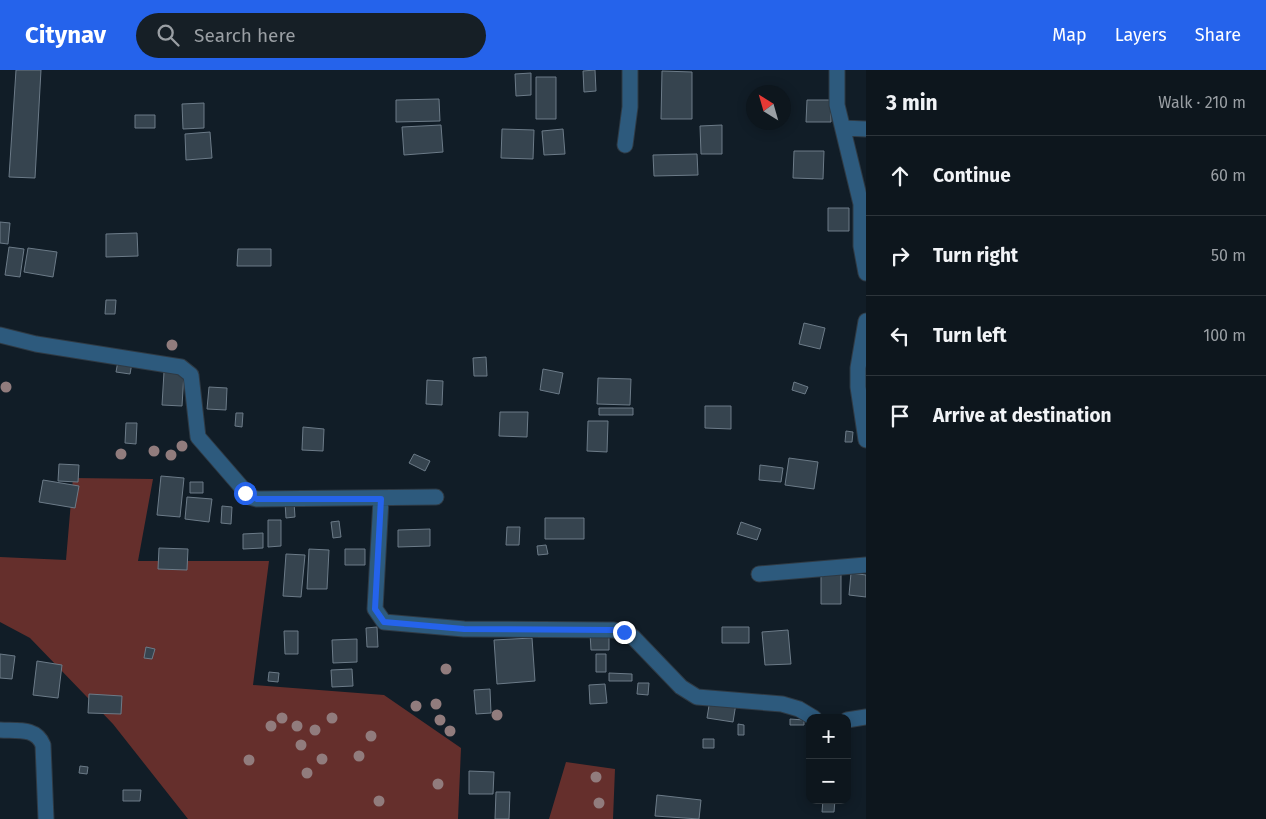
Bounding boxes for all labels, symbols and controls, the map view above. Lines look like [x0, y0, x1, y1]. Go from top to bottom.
search box [136, 13, 486, 58]
text: Citynav [25, 21, 106, 49]
icon: search [154, 21, 182, 49]
text: Search here [194, 24, 296, 47]
text: Map [1052, 24, 1087, 46]
text: Layers [1115, 24, 1167, 46]
text: Share [1195, 24, 1241, 46]
north arrow [746, 85, 791, 130]
text: 3 min [886, 90, 938, 116]
text: Walk · 210 m [1158, 93, 1246, 112]
icon: ahead [886, 162, 914, 190]
text: Continue [933, 164, 1011, 187]
text: 60 m [1211, 166, 1246, 185]
icon: right [886, 242, 914, 270]
text: Turn right [933, 244, 1018, 267]
text: 50 m [1211, 246, 1246, 265]
icon: left [886, 322, 914, 350]
text: Turn left [933, 324, 1007, 347]
text: 100 m [1203, 326, 1246, 345]
icon: arrive [886, 402, 914, 430]
text: Arrive at destination [933, 404, 1112, 427]
route start [234, 482, 257, 505]
route end [613, 621, 636, 644]
map controls [806, 714, 851, 804]
button: + [806, 714, 851, 759]
button: − [806, 759, 851, 804]

